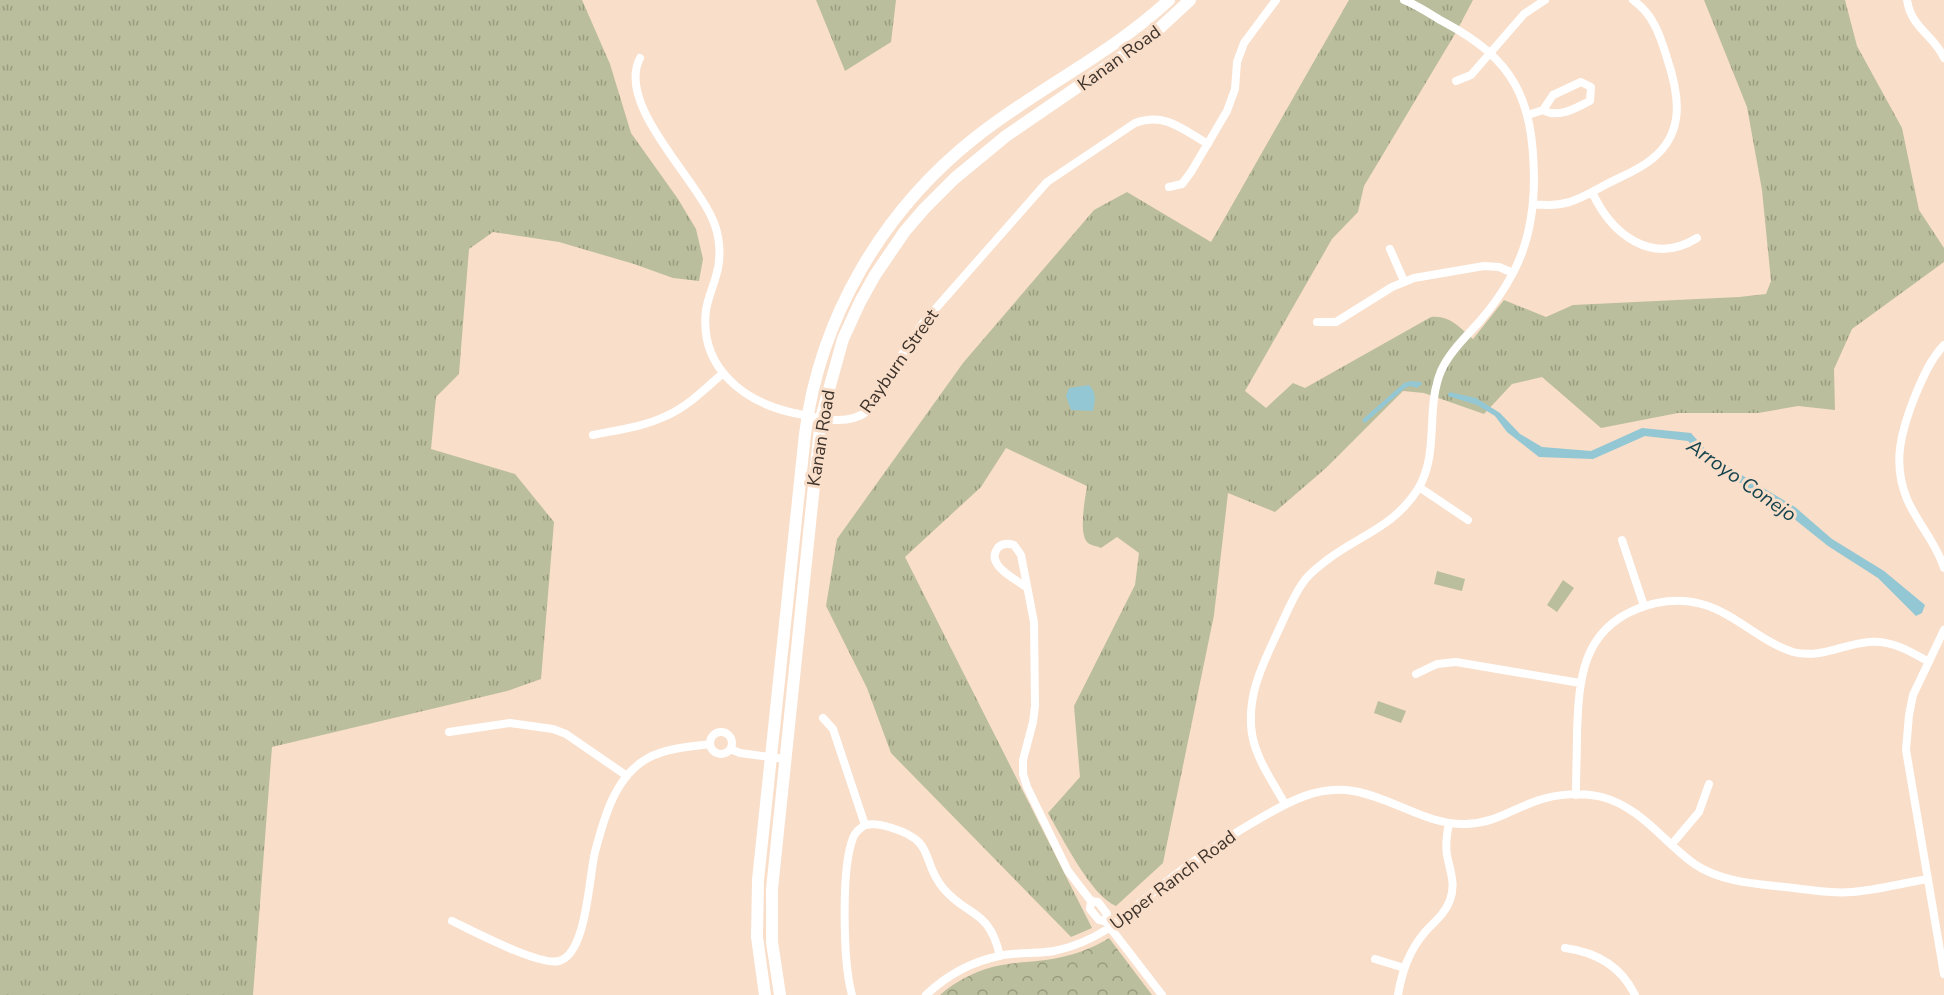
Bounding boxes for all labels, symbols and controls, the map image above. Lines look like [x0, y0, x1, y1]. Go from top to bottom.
street label: Kanan Road [1073, 20, 1165, 96]
street label: Rayburn Street [854, 304, 944, 418]
street label: Kanan Road [802, 388, 840, 488]
water label: Arroyo Conejo [1681, 432, 1802, 528]
street label: Upper Ranch Road [1105, 825, 1241, 935]

